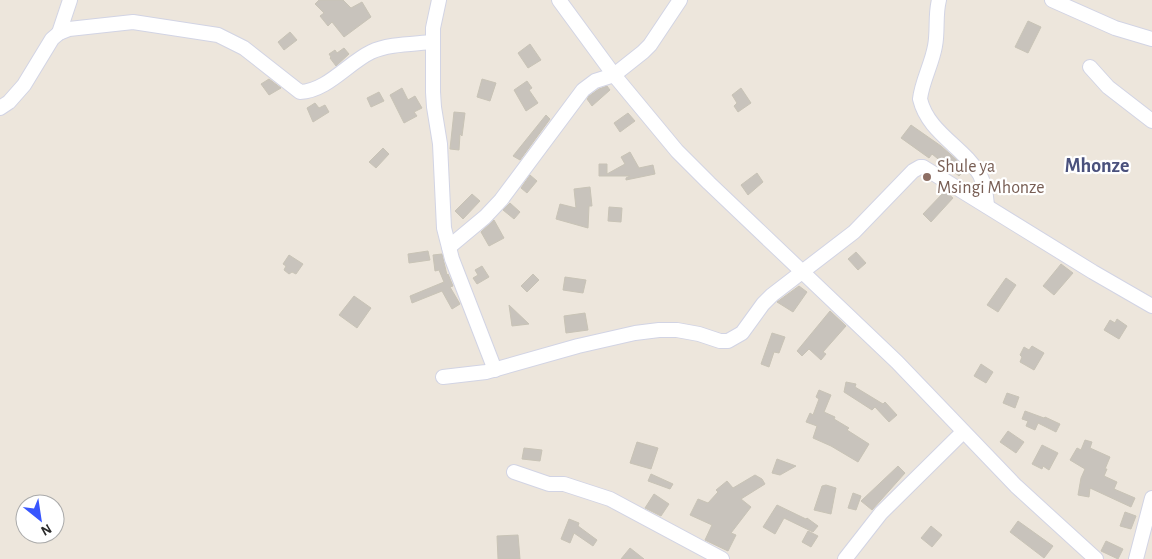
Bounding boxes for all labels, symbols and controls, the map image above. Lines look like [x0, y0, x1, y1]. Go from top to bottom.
district label: Mhonze [1065, 156, 1129, 176]
place label: Shule ya Msingi Mhonze [937, 158, 1045, 197]
marker: Shule ya Msingi Mhonze [921, 171, 933, 183]
north arrow [15, 494, 65, 544]
text: N [38, 521, 54, 538]

